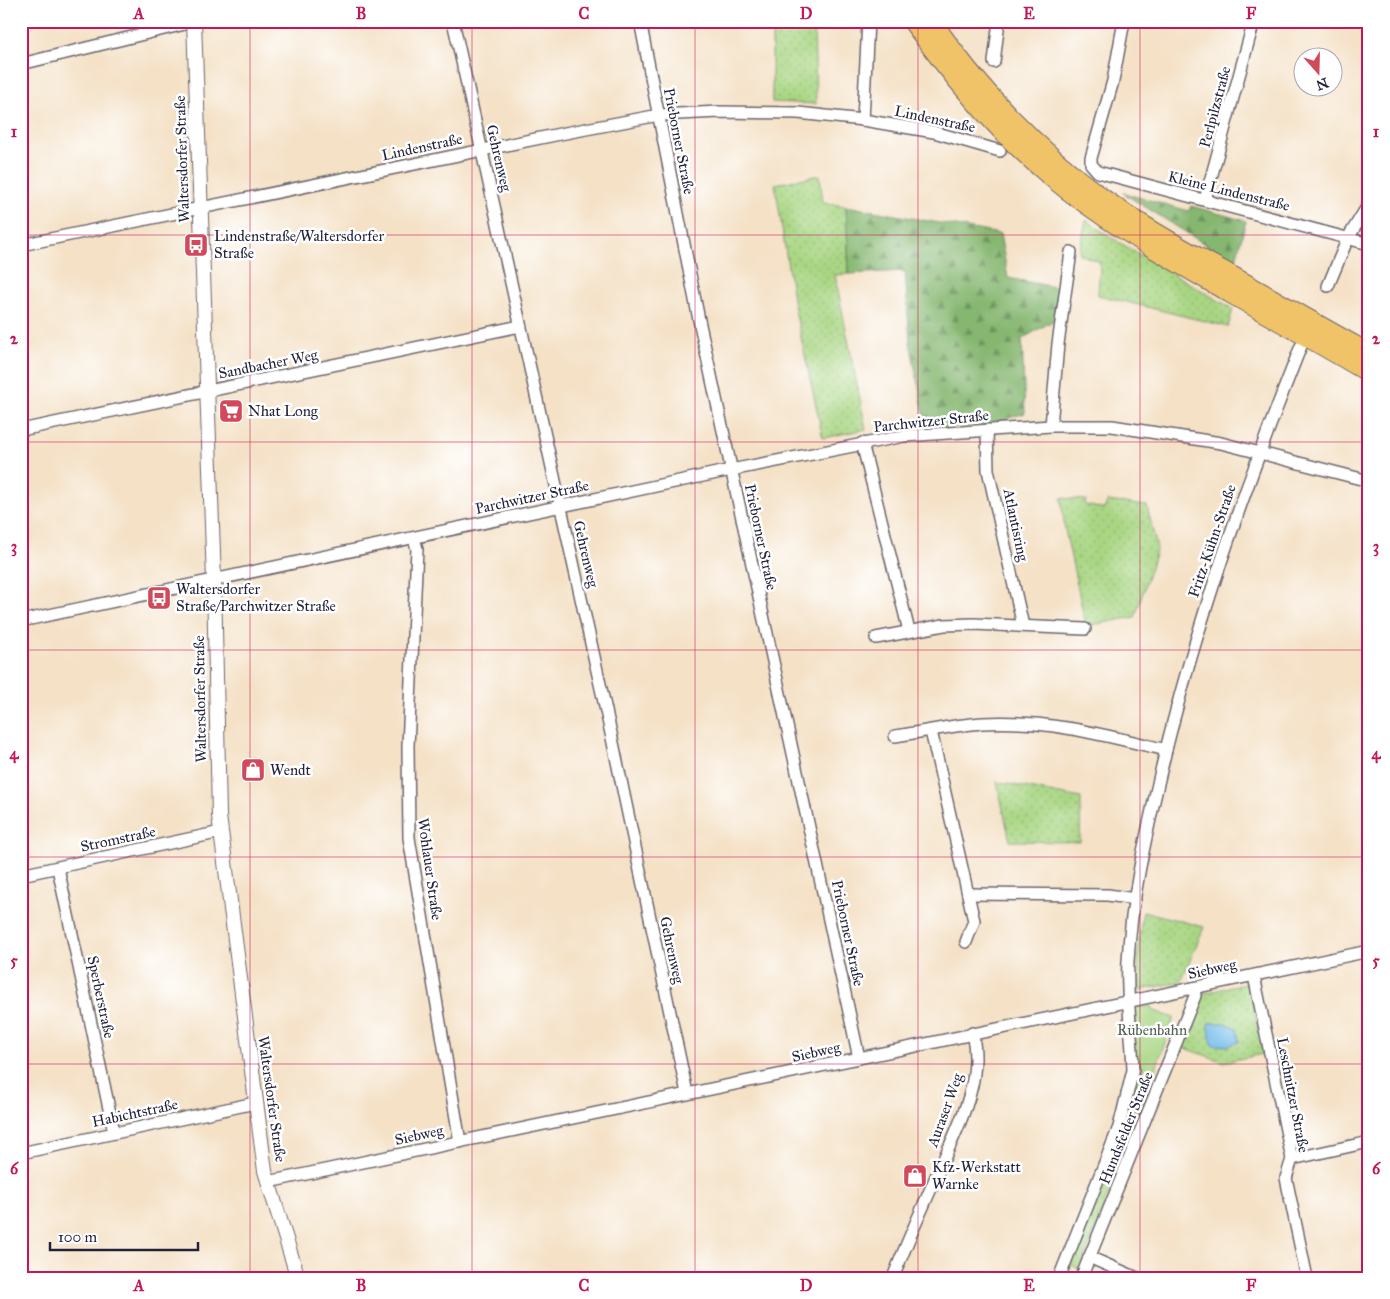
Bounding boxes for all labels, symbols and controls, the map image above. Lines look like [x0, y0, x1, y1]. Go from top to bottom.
text: A [133, 4, 145, 23]
text: B [356, 4, 366, 23]
text: C [579, 4, 590, 23]
text: D [800, 4, 813, 23]
text: E [1023, 4, 1035, 23]
text: F [1246, 4, 1257, 23]
north arrow [1292, 48, 1342, 98]
street label: Perlpilzstraße [1196, 64, 1234, 150]
text: N [1314, 74, 1331, 94]
street label: Prieborner Straße [660, 86, 698, 196]
street label: Waltersdorfer Straße [171, 95, 193, 223]
street label: Lindenstraße [893, 102, 977, 136]
text: 1 [11, 122, 18, 141]
text: 1 [1373, 122, 1380, 141]
street label: Gehrenweg [483, 123, 516, 194]
street label: Lindenstraße [380, 130, 464, 164]
street label: Kleine Lindenstraße [1166, 167, 1292, 215]
place label: Lindenstraße/Waltersdorfer Straße [214, 227, 384, 262]
bus stop icon: Lindenstraße/Waltersdorfer Straße [183, 232, 209, 258]
text: 2 [10, 329, 19, 348]
text: 2 [1372, 329, 1381, 348]
street label: Sandbacher Weg [217, 345, 320, 382]
supermarket icon: Nhat Long [218, 398, 244, 424]
place label: Nhat Long [248, 402, 319, 420]
street label: Parchwitzer Straße [872, 406, 990, 436]
street label: Parchwitzer Straße [473, 476, 591, 518]
street label: Prieborner Straße [741, 482, 781, 592]
street label: Fritz-Kühn-Straße [1184, 482, 1240, 600]
street label: Atlantisring [999, 486, 1033, 564]
street label: Gehrenweg [570, 519, 603, 590]
text: 3 [11, 537, 17, 557]
text: 3 [1373, 537, 1379, 557]
place label: Waltersdorfer Straße/Parchwitzer Straße [176, 580, 336, 615]
bus stop icon: Waltersdorfer Straße/Parchwitzer Straße [146, 585, 172, 611]
street label: Waltersdorfer Straße [190, 635, 210, 763]
text: 4 [10, 744, 20, 764]
text: 4 [1372, 744, 1382, 764]
shop icon: Wendt [240, 757, 266, 783]
place label: Wendt [270, 761, 311, 779]
street label: Wohlauer Straße [414, 817, 446, 921]
street label: Stromstraße [79, 822, 157, 856]
street label: Prieborner Straße [828, 878, 868, 988]
street label: Gehrenweg [656, 915, 688, 986]
text: 5 [10, 951, 18, 970]
text: 5 [1372, 951, 1380, 970]
street label: Sperberstraße [83, 954, 119, 1040]
street label: Siebweg [1186, 955, 1239, 983]
park label: Rübenbahn [1117, 1021, 1187, 1039]
street label: Waltersdorfer Straße [254, 1035, 290, 1163]
street label: Leschnitzer Straße [1273, 1036, 1313, 1154]
street label: Siebweg [790, 1038, 843, 1066]
street label: Hundsfelder Straße [1095, 1069, 1157, 1187]
street label: Auraser Weg [923, 1070, 967, 1150]
street label: Habichtstraße [90, 1095, 180, 1131]
street label: Siebweg [393, 1121, 446, 1149]
place label: Kfz-Werkstatt Warnke [932, 1158, 1022, 1193]
text: 6 [10, 1159, 19, 1178]
text: 6 [1372, 1159, 1381, 1178]
shop icon: Kfz-Werkstatt Warnke [902, 1163, 928, 1189]
scale bar [50, 1219, 198, 1251]
text: 100 m [58, 1228, 98, 1246]
text: A [133, 1276, 145, 1295]
text: B [356, 1276, 366, 1295]
text: C [579, 1276, 590, 1295]
text: D [800, 1276, 813, 1295]
text: E [1023, 1276, 1035, 1295]
text: F [1246, 1276, 1257, 1295]

